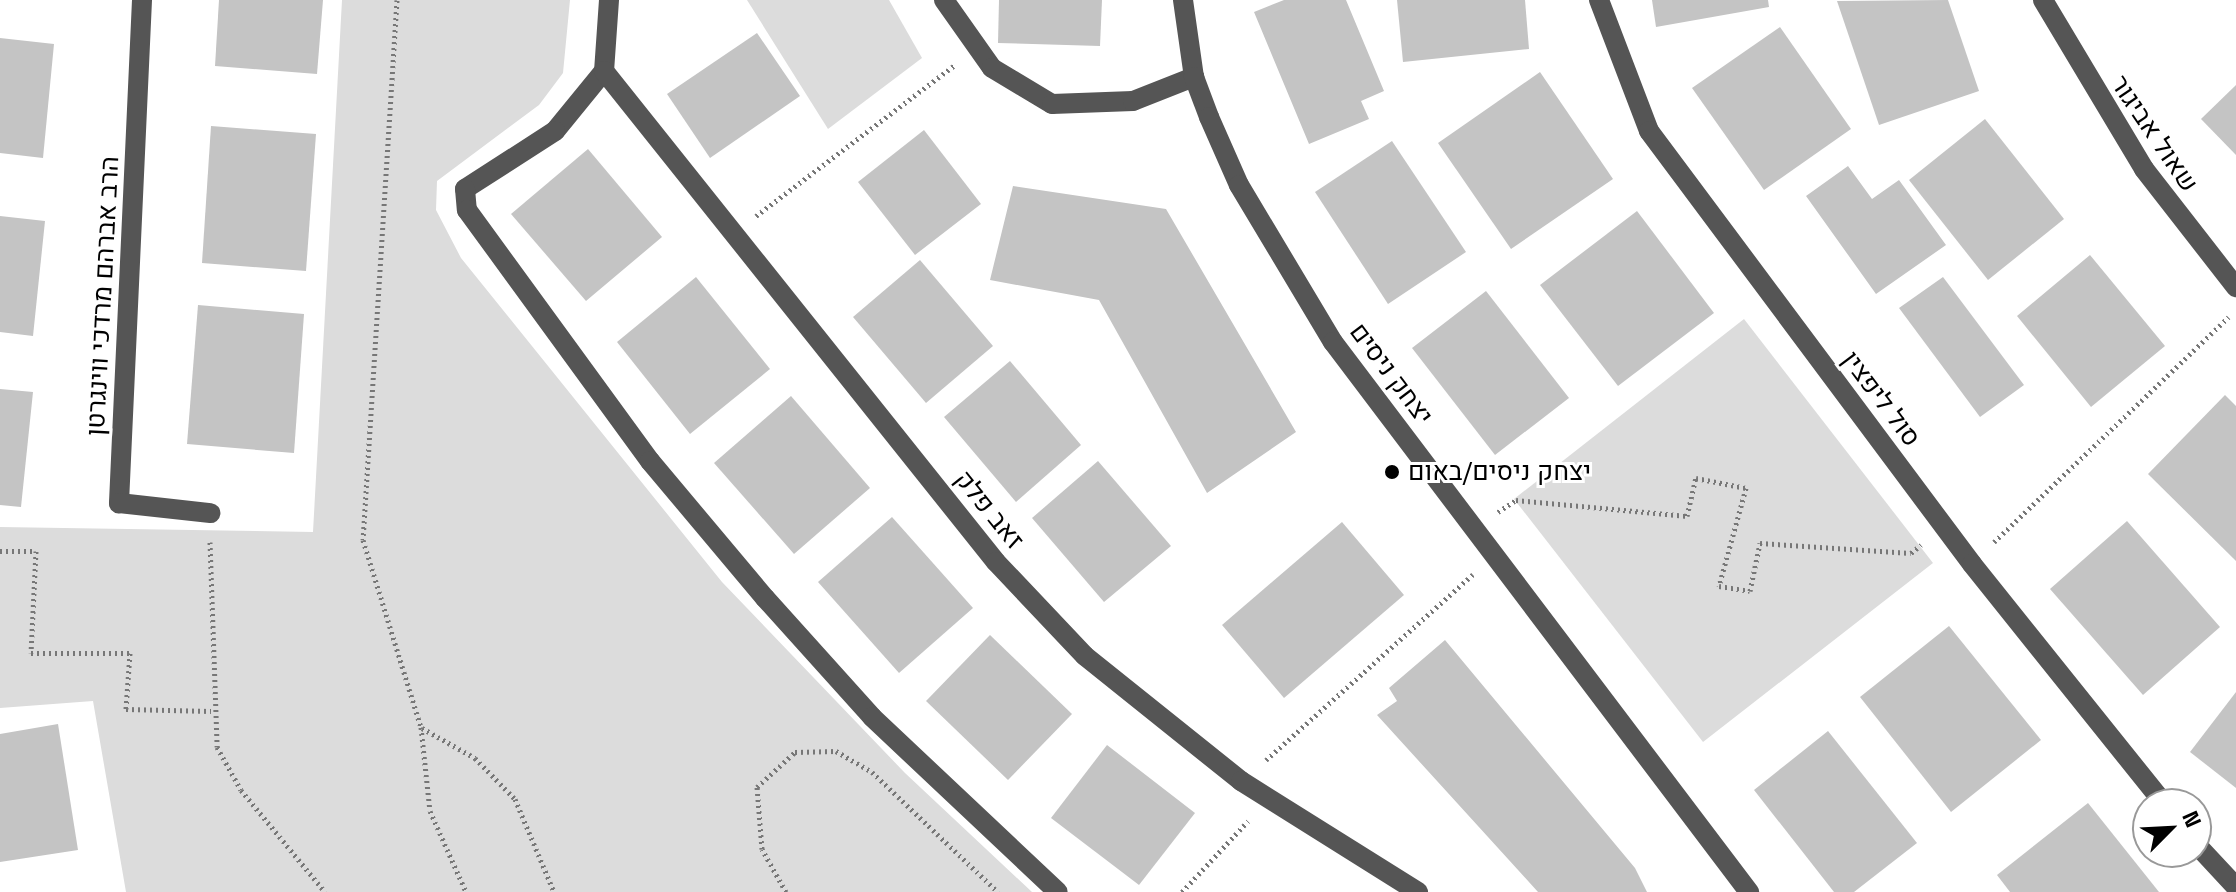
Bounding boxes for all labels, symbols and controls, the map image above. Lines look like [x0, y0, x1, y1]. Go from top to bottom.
street label: שאול אביגור [2104, 70, 2204, 198]
street label: הרב אברהם מרדכי ווינגרטן [80, 155, 126, 437]
street label: יצחק ניסים [1343, 317, 1439, 431]
street label: סול ליפצין [1835, 345, 1927, 453]
place label: יצחק ניסים/באום [1408, 456, 1591, 488]
marker: יצחק ניסים/באום [1383, 463, 1401, 481]
street label: זאב פלק [948, 464, 1030, 556]
north arrow [2132, 788, 2212, 868]
text: N [2176, 807, 2208, 831]

